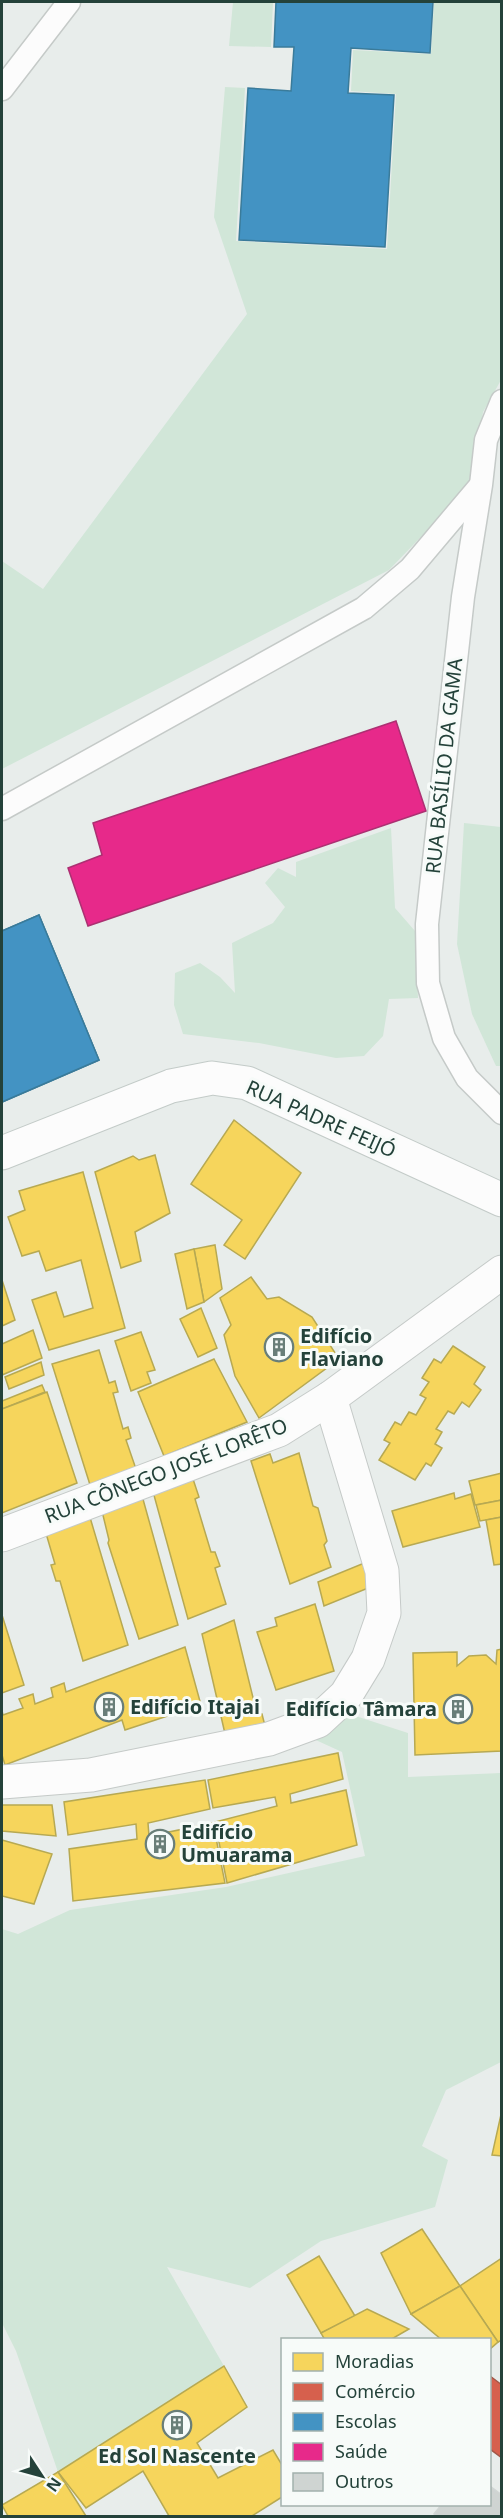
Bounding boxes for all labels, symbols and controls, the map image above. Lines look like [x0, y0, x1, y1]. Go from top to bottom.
street label: RUA BASÍLIO DA GAMA [419, 656, 468, 875]
street label: RUA PADRE FEIJÓ [242, 1073, 400, 1164]
place label: Edifício Flaviano [300, 1322, 384, 1372]
building icon: Edifício Flaviano [263, 1331, 295, 1363]
street label: RUA CÔNEGO JOSÉ LORÊTO [40, 1412, 291, 1529]
building icon: Edifício Itajai [93, 1691, 125, 1723]
place label: Edifício Itajai [130, 1693, 260, 1720]
building icon: Edifício Tâmara [442, 1693, 474, 1725]
place label: Edifício Tâmara [286, 1695, 437, 1722]
place label: Edifício Umuarama [181, 1818, 293, 1868]
building icon: Edifício Umuarama [144, 1828, 176, 1860]
legend [281, 2338, 491, 2506]
text: Moradias [335, 2349, 414, 2373]
text: Comércio [335, 2379, 416, 2403]
building icon: Ed Sol Nascente [161, 2409, 193, 2441]
text: Escolas [335, 2409, 397, 2433]
text: Saúde [335, 2439, 387, 2463]
place label: Ed Sol Nascente [98, 2442, 256, 2469]
north arrow [12, 2446, 72, 2506]
text: Outros [335, 2469, 393, 2493]
text: N [41, 2473, 67, 2497]

